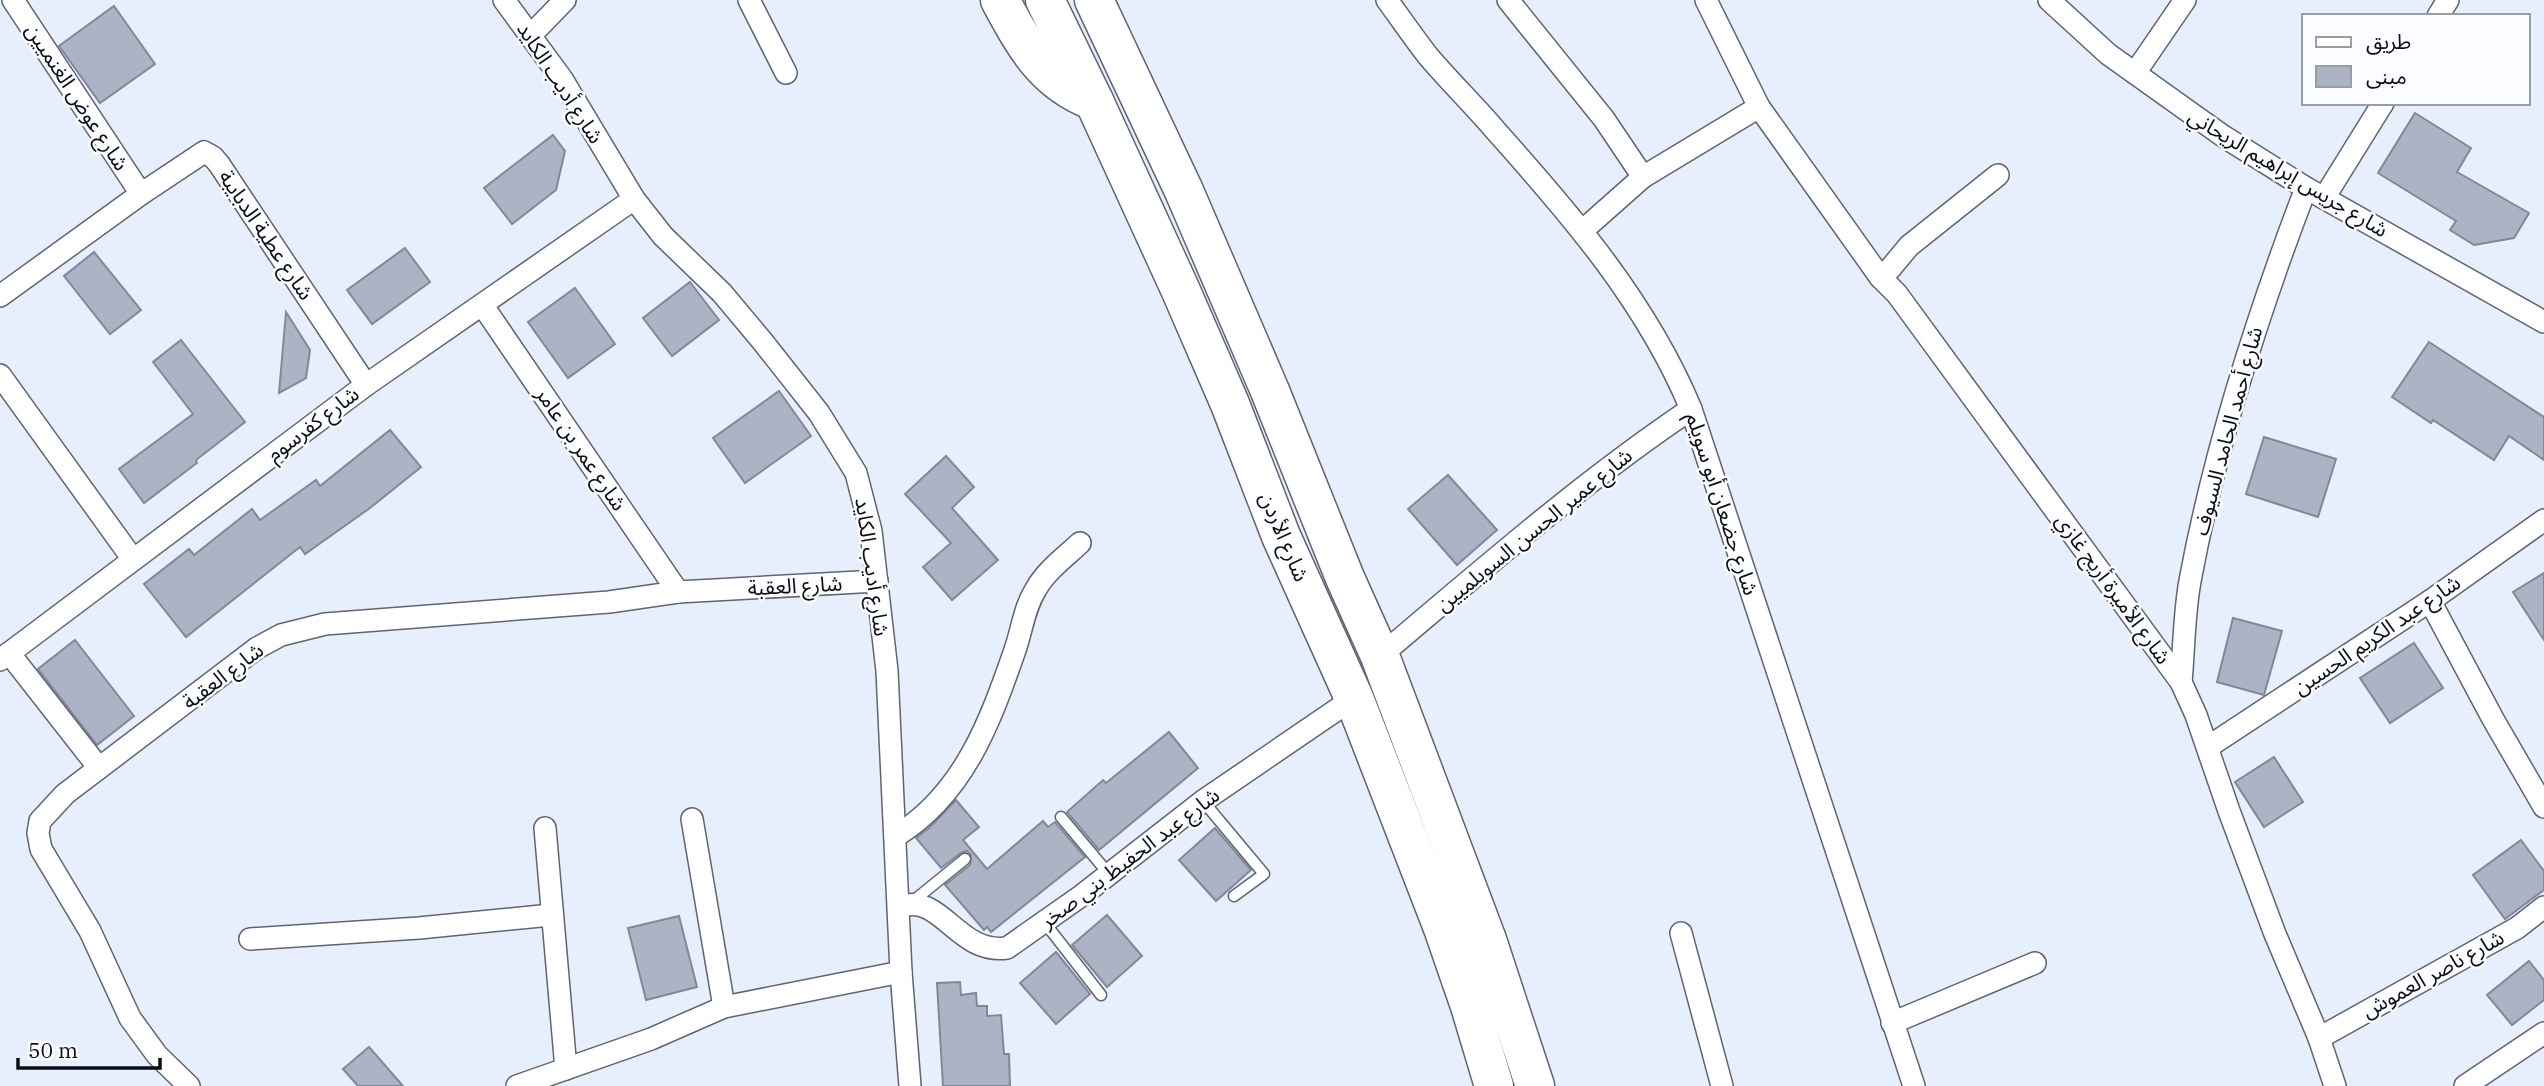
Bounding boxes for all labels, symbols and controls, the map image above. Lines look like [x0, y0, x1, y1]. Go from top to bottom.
legend [2302, 14, 2530, 105]
street label: شارع أديب الكايد [509, 16, 611, 150]
street label: شارع عوض الغنميين [18, 17, 136, 177]
text: طريق [2366, 27, 2411, 55]
text: مبنى [2366, 62, 2407, 90]
street label: شارع جريس إبراهيم الريحاني [2182, 101, 2394, 245]
street label: شارع عطية الدبايبة [211, 164, 321, 306]
street label: شارع أحمد الحامد السيوف [2186, 323, 2270, 539]
street label: شارع كفرسوم [260, 379, 366, 470]
street label: شارع عمر بن عامر [528, 380, 634, 517]
street label: شارع جضعان أبو سويلم [1678, 409, 1766, 599]
street label: شارع عمير الحسن السويلميين [1429, 441, 1639, 619]
street label: شارع الأردن [1252, 488, 1316, 586]
street label: شارع أديب الكايد [847, 496, 897, 638]
street label: شارع الأميرة أريج غازي [2047, 507, 2178, 671]
street label: شارع عبد الكريم الحسين [2287, 568, 2467, 702]
street label: شارع العقبة [747, 569, 843, 603]
street label: شارع العقبة [176, 635, 270, 717]
street label: شارع عبد الحفيظ بني صخر [1033, 780, 1227, 937]
street label: شارع ناصر العموش [2356, 922, 2510, 1026]
scale bar [18, 1026, 159, 1070]
text: 50 m [28, 1036, 78, 1064]

